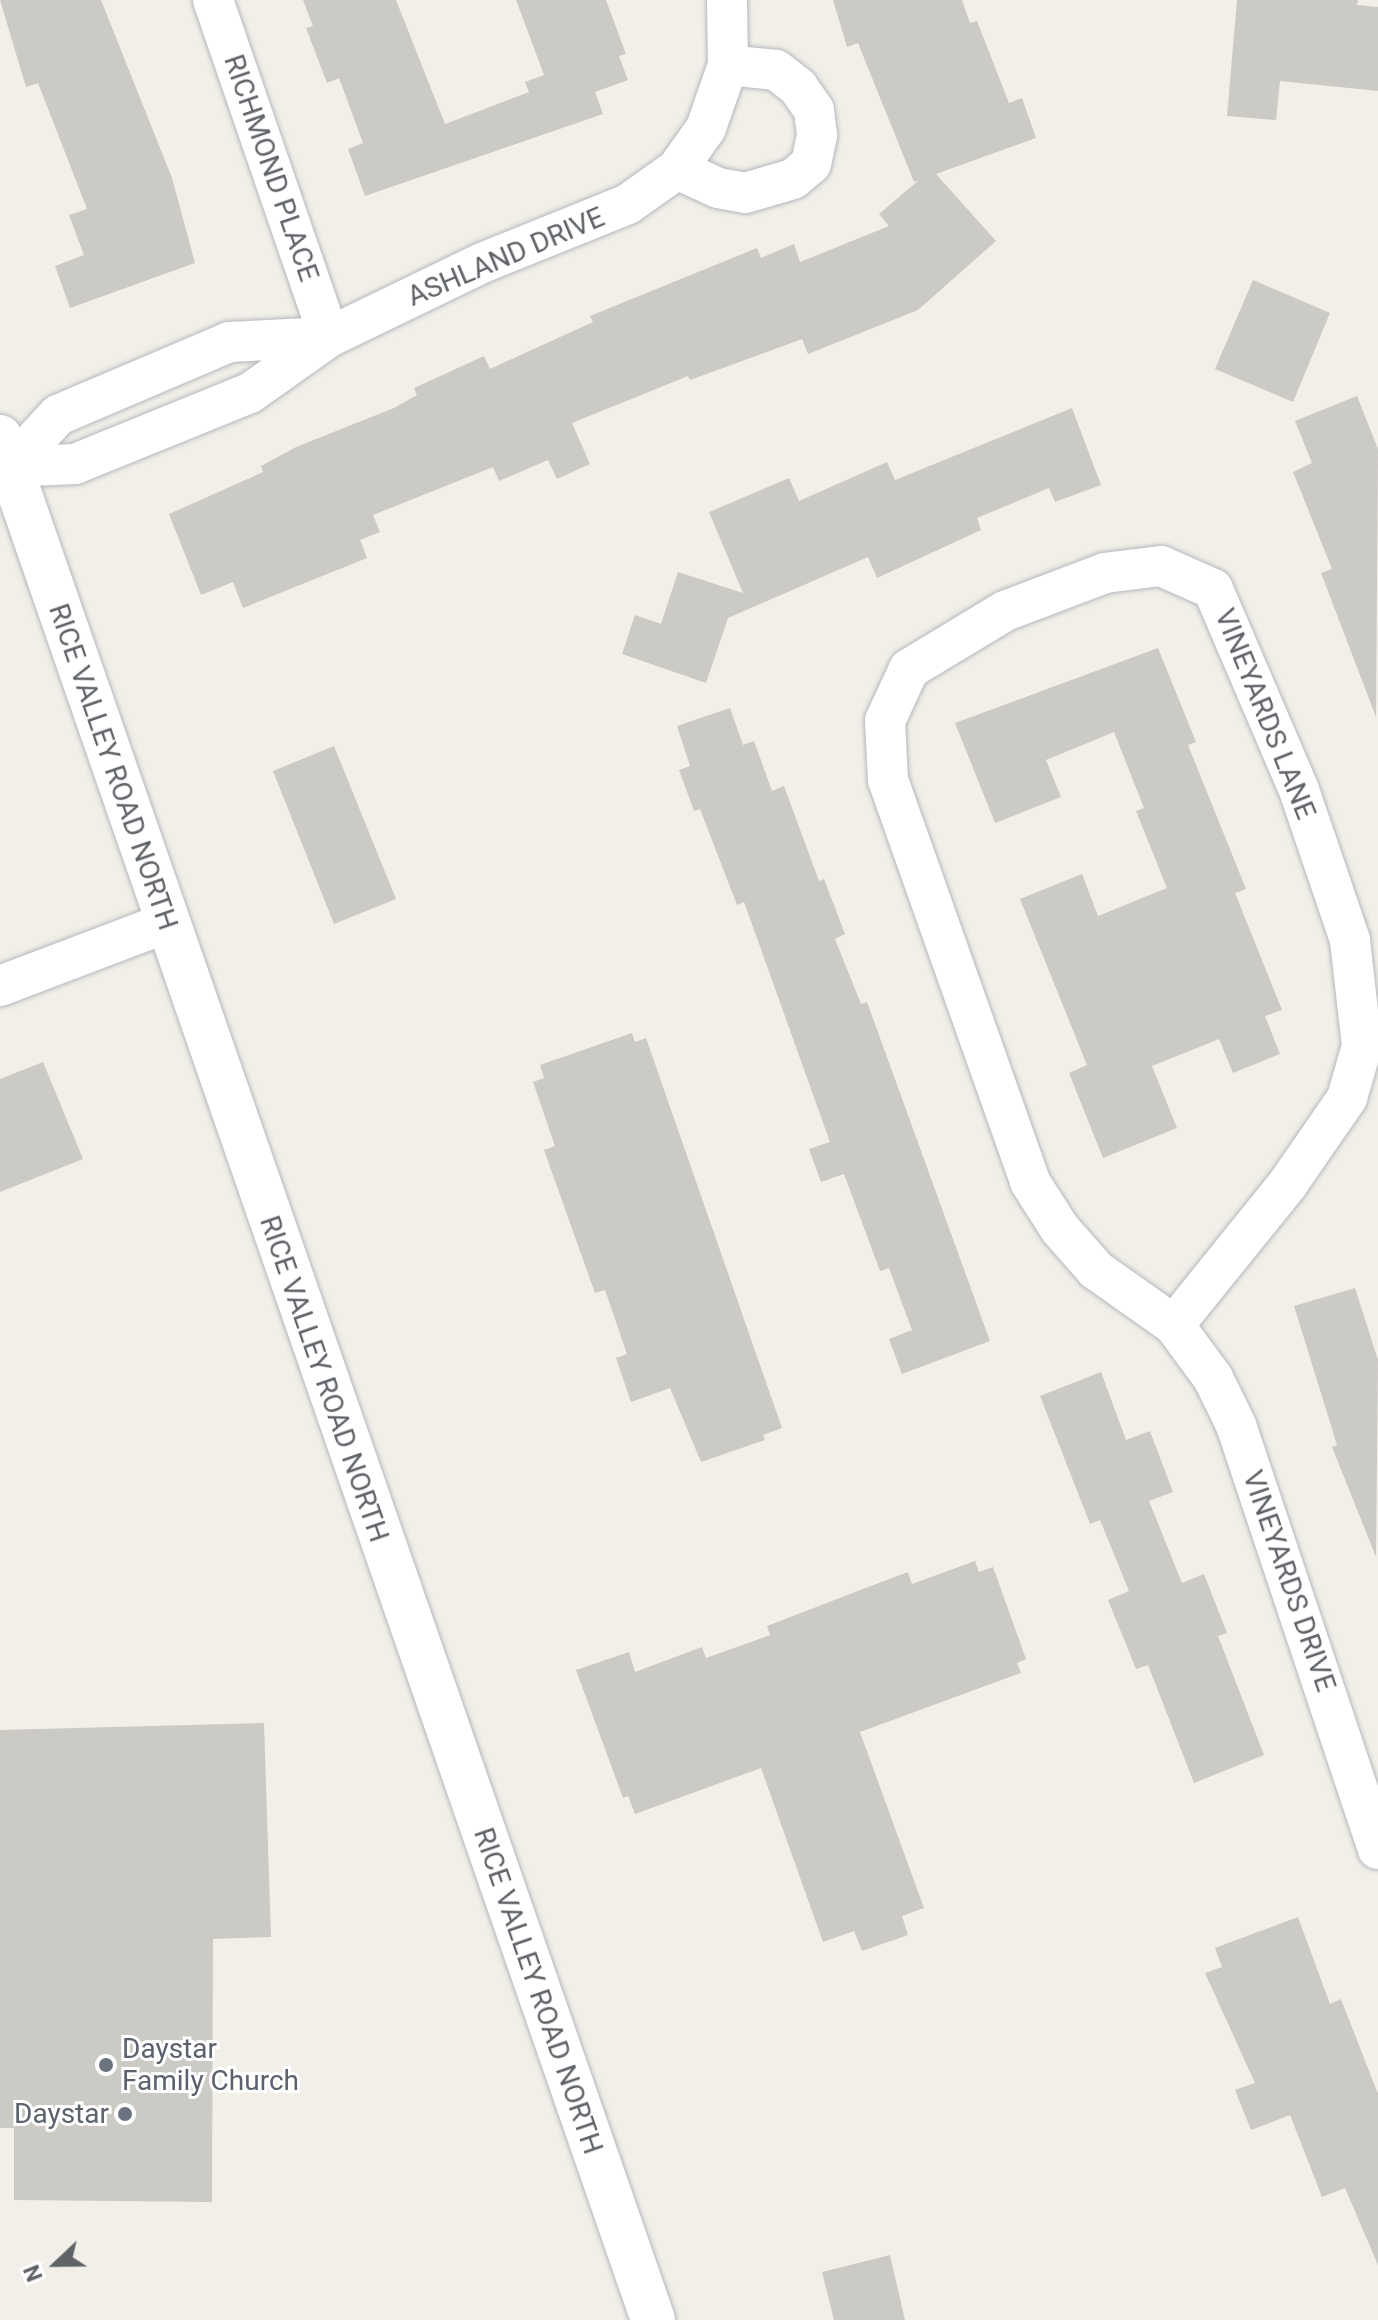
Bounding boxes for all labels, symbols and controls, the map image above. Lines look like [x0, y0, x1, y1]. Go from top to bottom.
street label: RICHMOND PLACE [216, 50, 326, 286]
street label: ASHLAND DRIVE [402, 200, 610, 314]
street label: RICE VALLEY ROAD NORTH [41, 599, 185, 935]
street label: VINEYARDS LANE [1208, 604, 1322, 824]
street label: RICE VALLEY ROAD NORTH [252, 1211, 396, 1547]
street label: VINEYARDS DRIVE [1235, 1466, 1343, 1696]
street label: RICE VALLEY ROAD NORTH [466, 1823, 610, 2159]
place label: Daystar Family Church [122, 2032, 299, 2098]
marker: Daystar Family Church [97, 2056, 115, 2074]
place label: Daystar [14, 2097, 109, 2131]
marker: Daystar [116, 2105, 134, 2123]
north arrow [16, 2224, 96, 2304]
text: N [19, 2261, 48, 2285]

